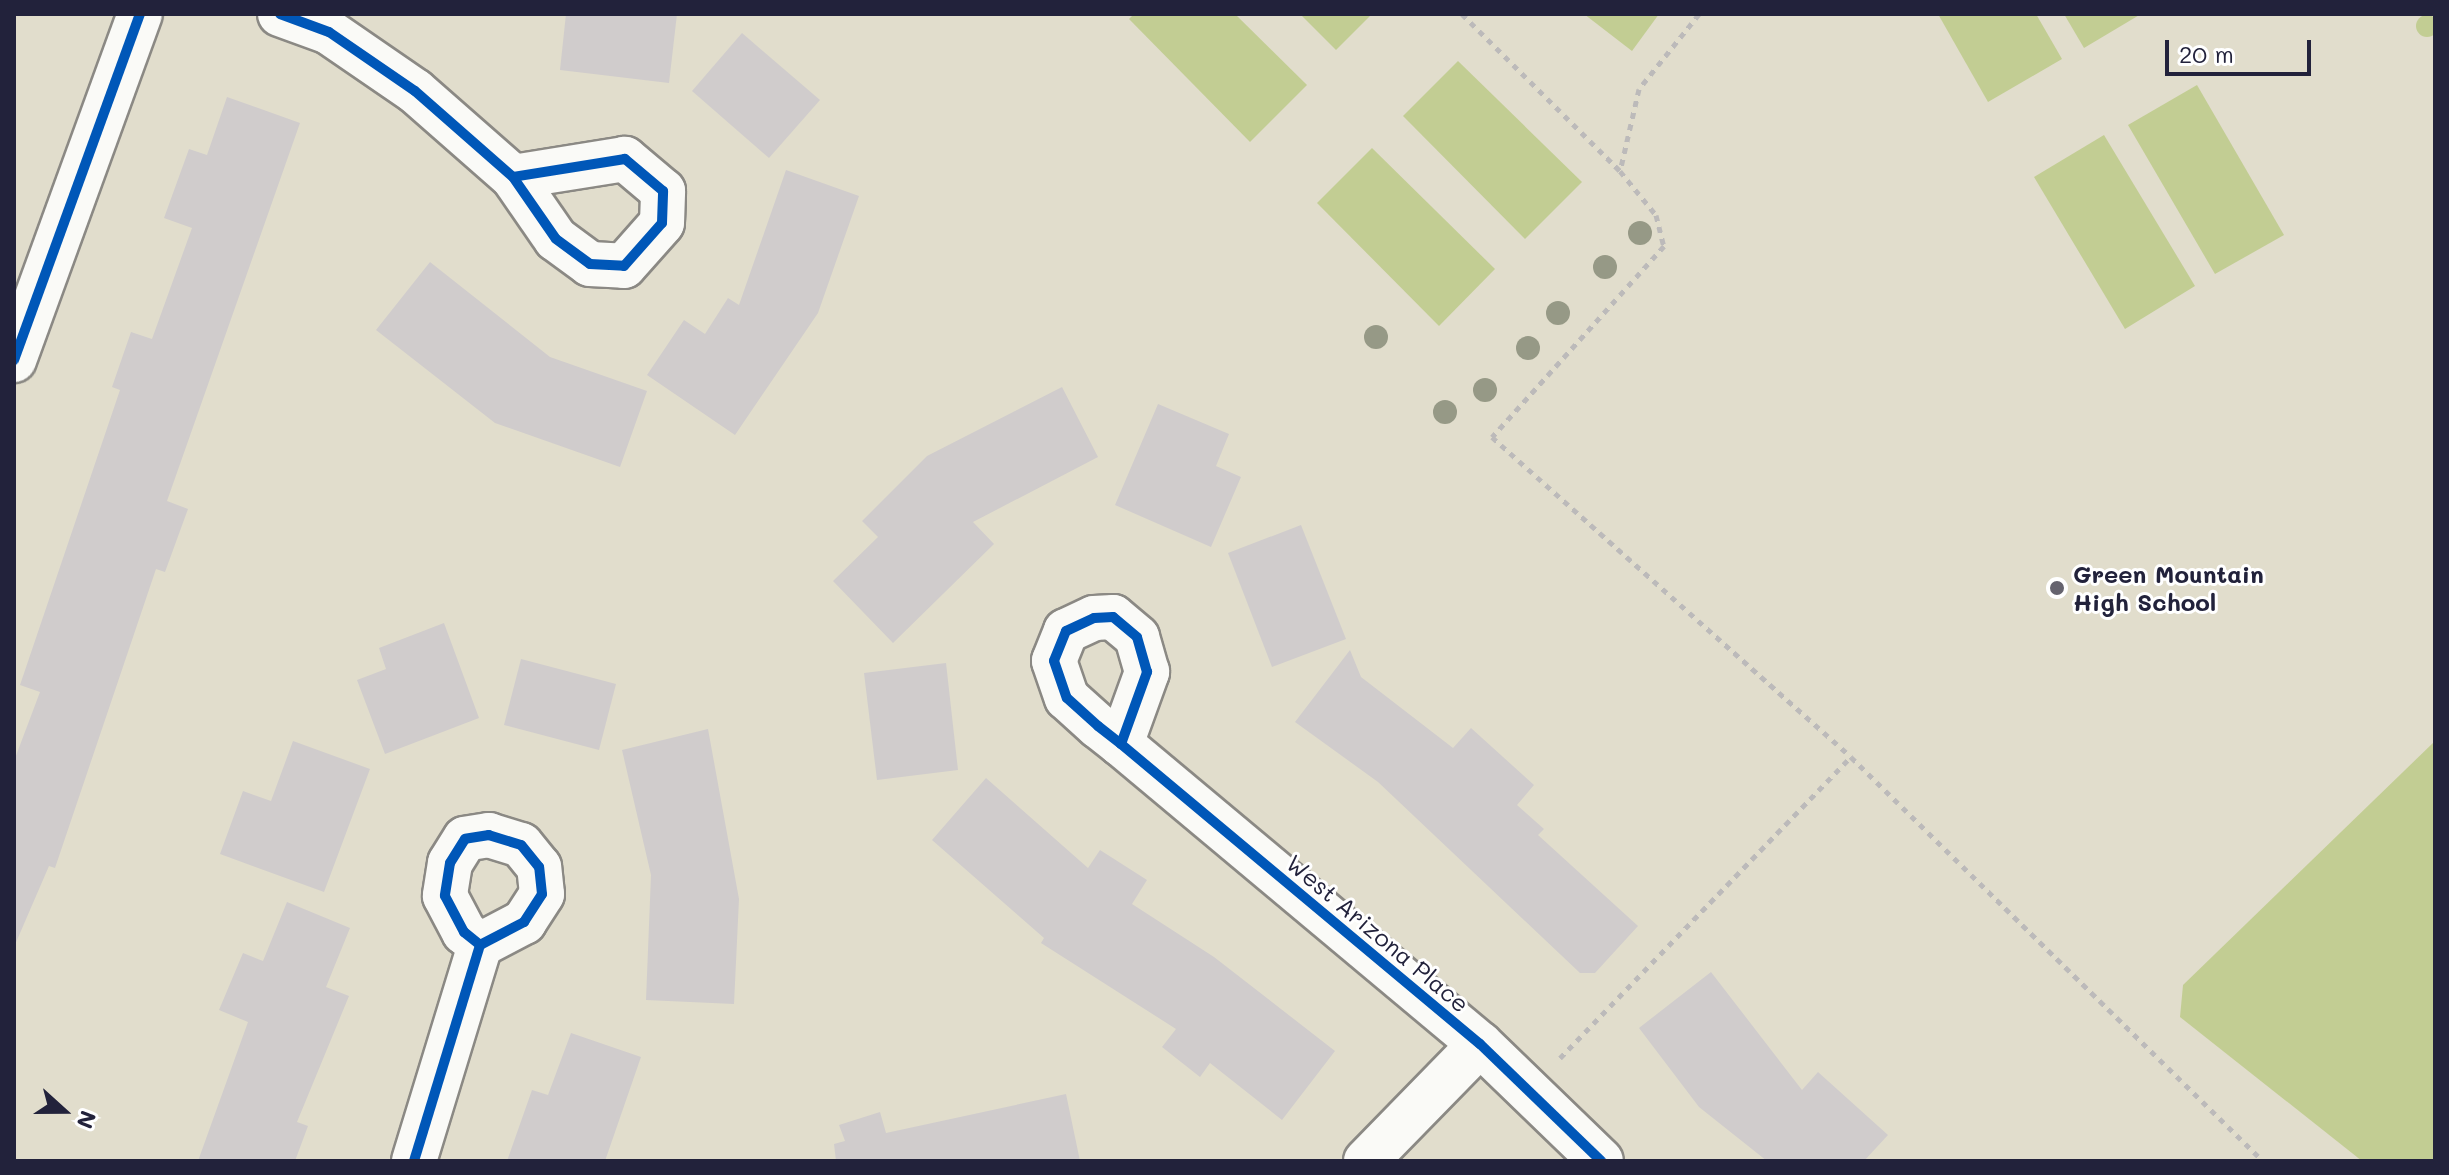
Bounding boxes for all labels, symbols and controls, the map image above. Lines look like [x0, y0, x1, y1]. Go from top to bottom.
scale bar [2169, 24, 2315, 74]
text: 20 m [2179, 38, 2234, 69]
place label: Green Mountain High School [2073, 560, 2264, 616]
marker: Green Mountain High School [2048, 579, 2066, 597]
street label: West Arizona Place [1281, 848, 1475, 1018]
north arrow [24, 1071, 104, 1151]
text: N [70, 1107, 103, 1133]

